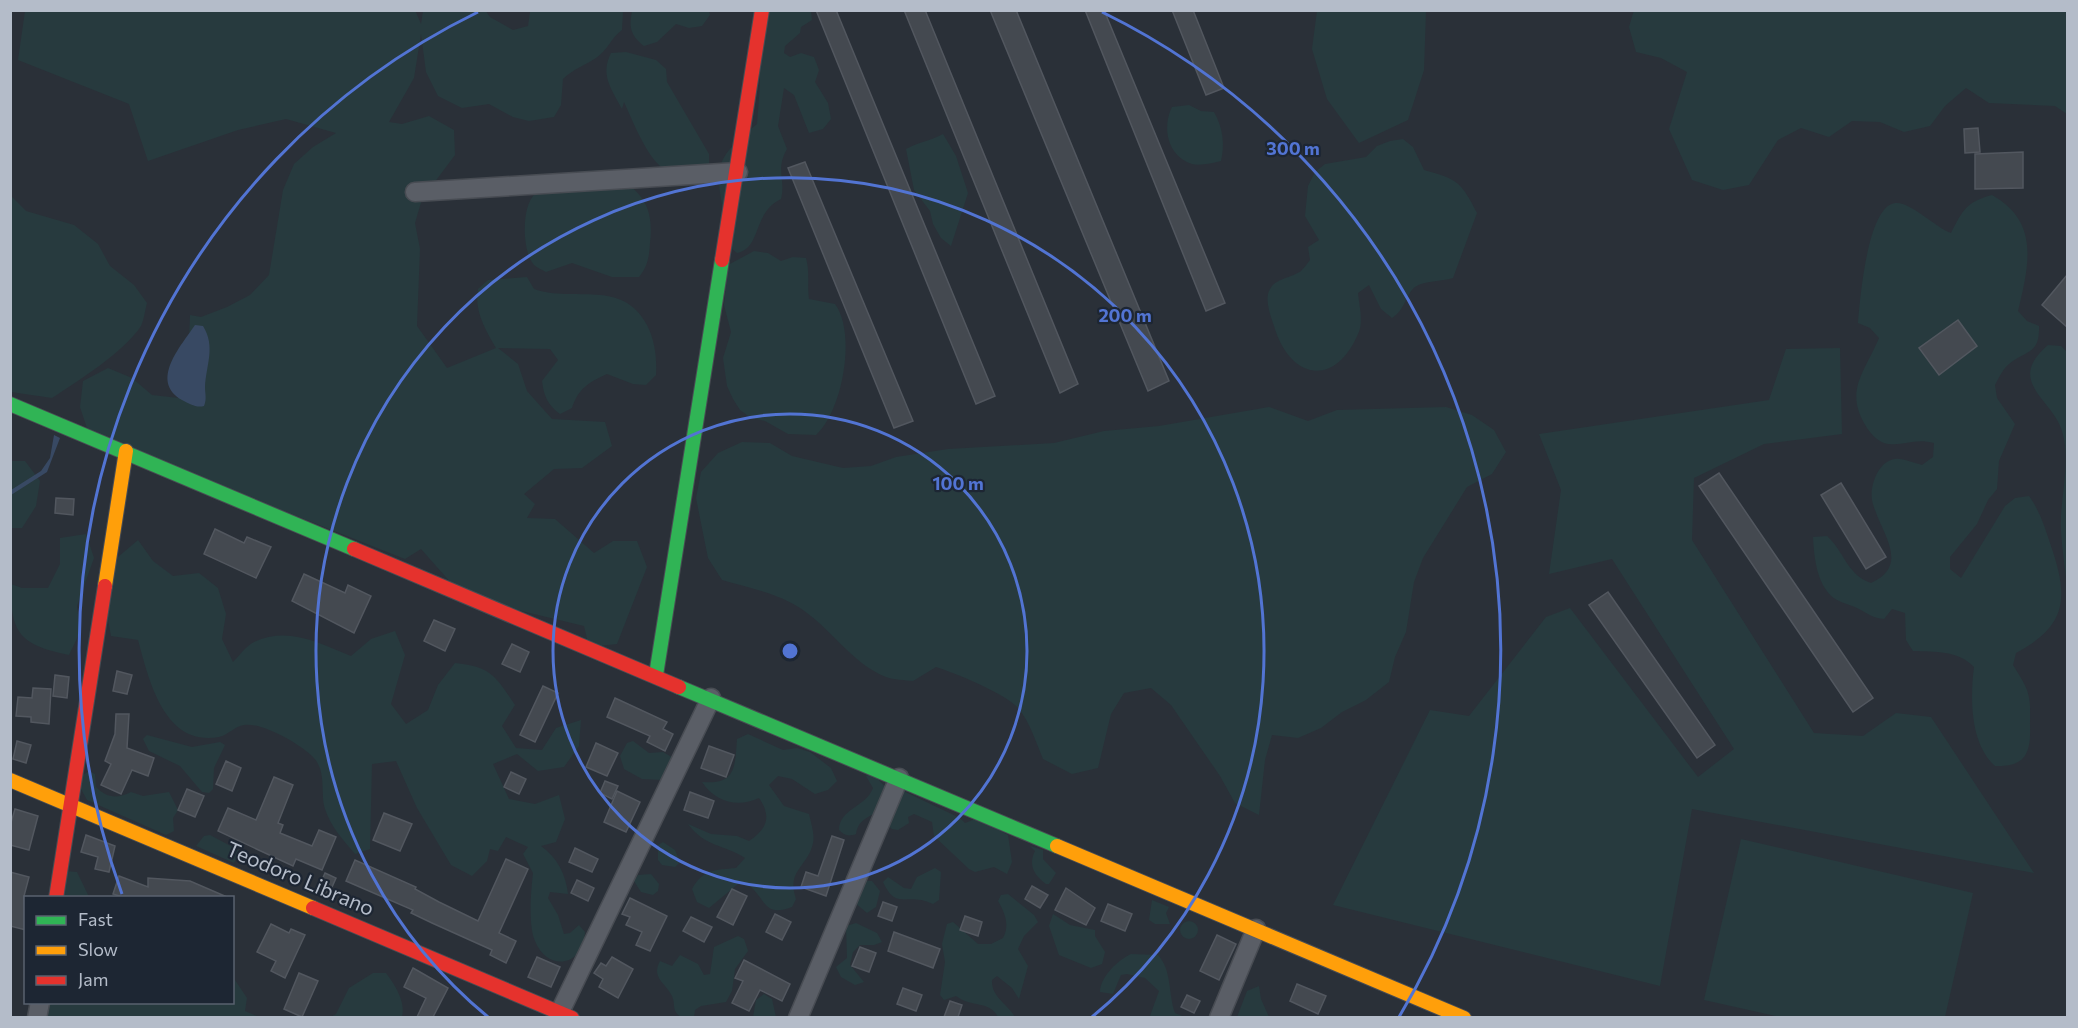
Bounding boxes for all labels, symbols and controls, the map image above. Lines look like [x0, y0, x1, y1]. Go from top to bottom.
text: 300 m [1266, 137, 1320, 159]
text: 200 m [1098, 304, 1152, 326]
text: 100 m [932, 472, 984, 494]
centre of rings [780, 641, 800, 661]
street label: Teodoro Librano [223, 835, 378, 920]
legend [24, 896, 234, 1004]
text: Fast [78, 908, 113, 930]
text: Slow [78, 938, 118, 960]
text: Jam [78, 968, 108, 990]

